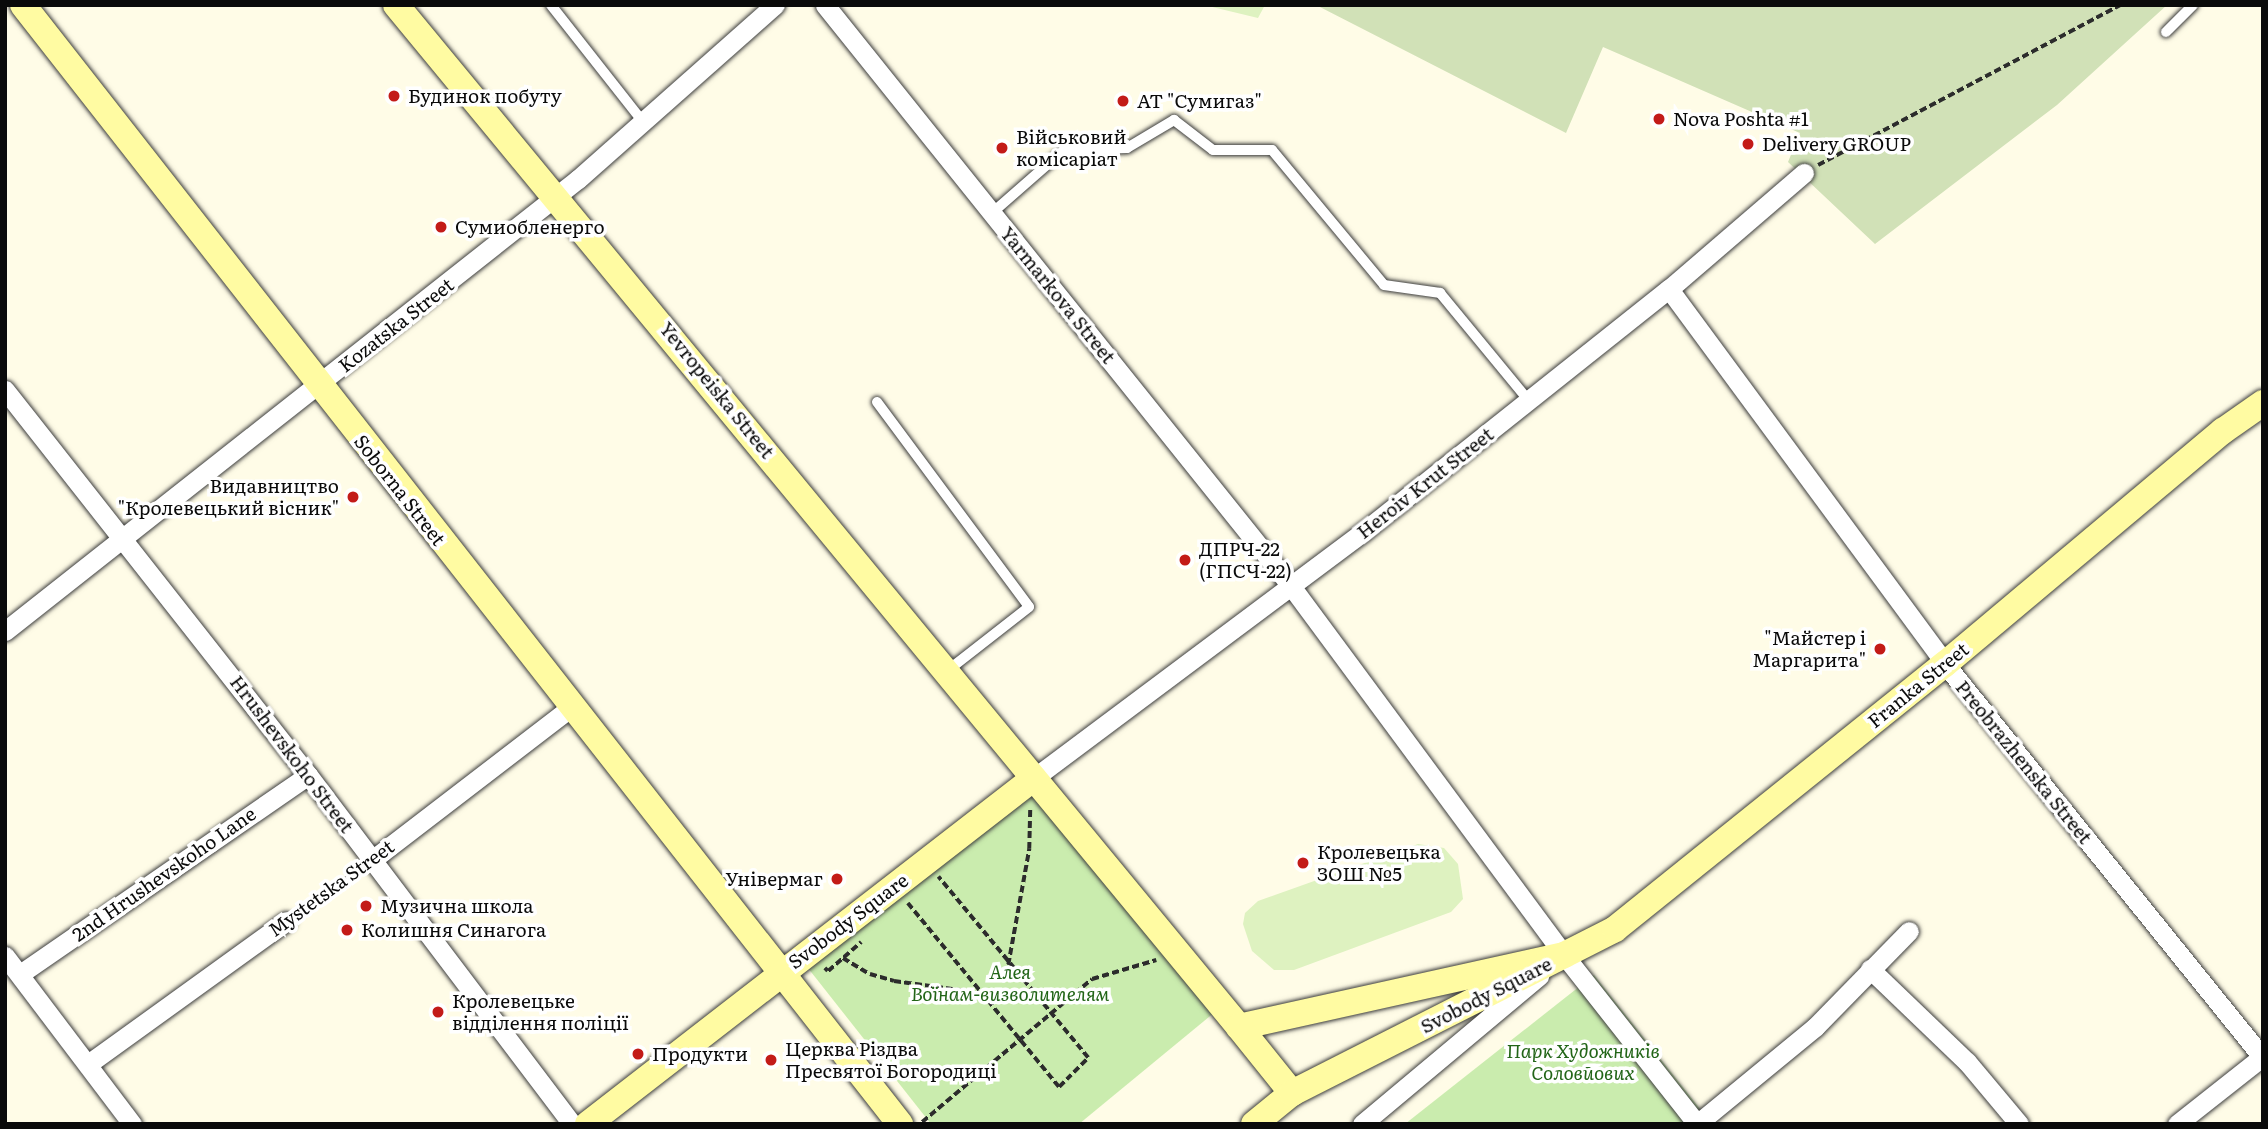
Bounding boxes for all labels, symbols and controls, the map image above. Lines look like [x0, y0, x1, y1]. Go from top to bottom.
place label: Будинок побуту [408, 85, 562, 107]
marker: Будинок побуту [386, 88, 402, 104]
place label: АТ "Сумигаз" [1137, 90, 1262, 112]
marker: АТ "Сумигаз" [1115, 93, 1131, 109]
place label: Nova Poshta #1 [1673, 108, 1809, 130]
marker: Nova Poshta #1 [1651, 111, 1667, 127]
place label: Військовий комісаріат [1016, 126, 1126, 170]
place label: Delivery GROUP [1762, 133, 1911, 155]
marker: Delivery GROUP [1740, 136, 1756, 152]
marker: Військовий комісаріат [994, 140, 1010, 156]
place label: Сумиобленерго [455, 216, 605, 238]
marker: Сумиобленерго [433, 219, 449, 235]
street label: Yarmarkova Street [996, 222, 1120, 368]
street label: Kozatska Street [334, 273, 458, 377]
street label: Yevropeiska Street [655, 317, 779, 463]
street label: Heroiv Krut Street [1352, 423, 1498, 543]
street label: Soborna Street [350, 430, 450, 550]
place label: Видавництво "Кролевецький вісник" [118, 475, 339, 519]
marker: Видавництво "Кролевецький вісник" [345, 489, 361, 505]
place label: ДПРЧ-22 (ГПСЧ-22) [1199, 538, 1292, 582]
marker: ДПРЧ-22 (ГПСЧ-22) [1177, 552, 1193, 568]
place label: "Майстер і Маргарита" [1752, 627, 1866, 671]
street label: Franka Street [1863, 637, 1973, 733]
marker: "Майстер і Маргарита" [1872, 641, 1888, 657]
street label: Hrushevskoho Street [225, 671, 359, 837]
street label: Preobrazhenska Street [1951, 676, 2097, 848]
street label: 2nd Hrushevskoho Lane [68, 802, 260, 946]
street label: Mystetska Street [264, 835, 398, 941]
place label: Кролевецька ЗОШ №5 [1317, 841, 1441, 885]
marker: Кролевецька ЗОШ №5 [1295, 855, 1311, 871]
place label: Універмаг [726, 868, 823, 890]
street label: Svobody Square [784, 869, 912, 973]
marker: Універмаг [829, 871, 845, 887]
place label: Музична школа [380, 895, 534, 917]
marker: Музична школа [358, 898, 374, 914]
place label: Колишня Синагога [361, 919, 546, 941]
marker: Колишня Синагога [339, 922, 355, 938]
street label: Svobody Square [1417, 952, 1555, 1038]
park label: Алея Воїнам-визволителям [911, 961, 1109, 1005]
place label: Кролевецьке відділення поліції [452, 990, 629, 1034]
marker: Кролевецьке відділення поліції [430, 1004, 446, 1020]
place label: Церква Різдва Пресвятої Богородиці [785, 1038, 996, 1082]
park label: Парк Художників Соловйових [1506, 1040, 1660, 1084]
place label: Продукти [652, 1043, 748, 1065]
marker: Продукти [630, 1046, 646, 1062]
marker: Церква Різдва Пресвятої Богородиці [763, 1052, 779, 1068]

